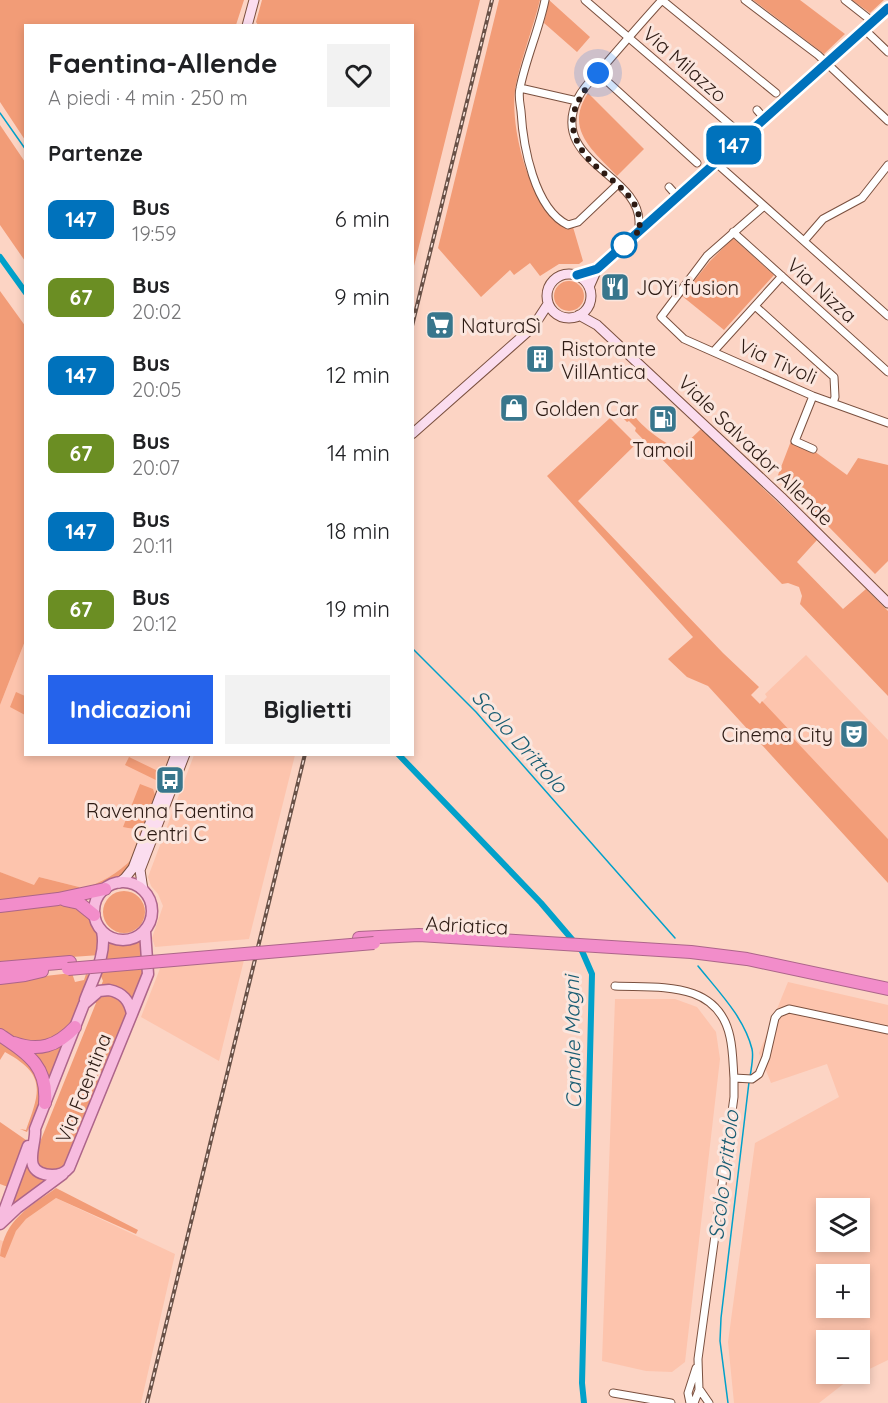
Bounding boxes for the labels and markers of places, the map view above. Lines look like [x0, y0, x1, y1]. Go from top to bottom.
unlabelled marker [611, 232, 637, 258]
restaurant icon: JOYi fusion [599, 271, 631, 303]
place label: JOYi fusion [636, 275, 739, 300]
supermarket icon: NaturaSì [424, 309, 456, 341]
place label: NaturaSì [461, 313, 541, 338]
place label: Ristorante VillAntica [561, 336, 656, 384]
building icon: Ristorante VillAntica [524, 343, 556, 375]
shop icon: Golden Car [498, 392, 530, 424]
place label: Golden Car [535, 396, 639, 421]
fuel station icon: Tamoil [647, 403, 679, 435]
place label: Tamoil [632, 437, 694, 462]
theatre icon: Cinema City [838, 718, 870, 750]
place label: Cinema City [722, 722, 833, 747]
bus stop icon: Ravenna Faentina Centri C [154, 764, 186, 796]
place label: Ravenna Faentina Centri C [86, 798, 254, 846]

